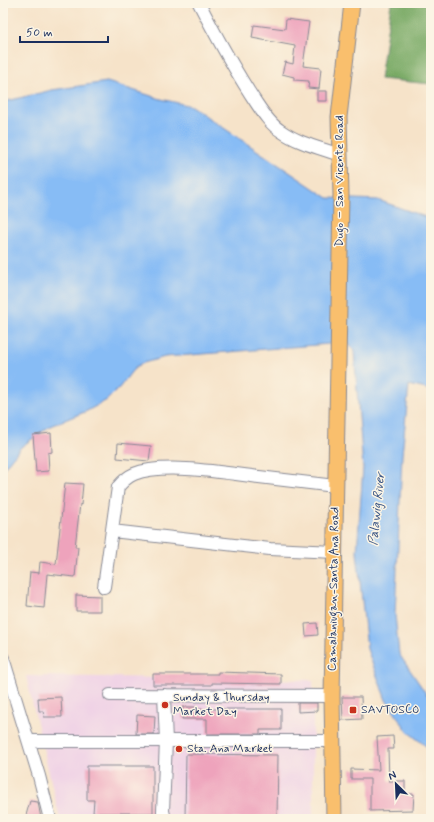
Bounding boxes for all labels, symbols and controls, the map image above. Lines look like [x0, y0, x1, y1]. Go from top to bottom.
scale bar [20, 18, 108, 44]
text: 50 m [26, 25, 53, 41]
street label: Dugo – San Vicente Road [332, 115, 349, 247]
water label: Palawig River [365, 470, 389, 546]
street label: Camalaniugan-Santa Ana Road [325, 507, 344, 671]
place label: Sunday & Thursday Market Day [173, 690, 270, 720]
marker: Sunday & Thursday Market Day [160, 700, 170, 710]
place label: SAVTOSCO [361, 702, 419, 718]
marker: SAVTOSCO [348, 705, 358, 715]
place label: Sta. Ana Market [187, 741, 273, 757]
marker: Sta. Ana Market [174, 744, 184, 754]
north arrow [376, 764, 416, 804]
text: N [386, 768, 399, 784]

